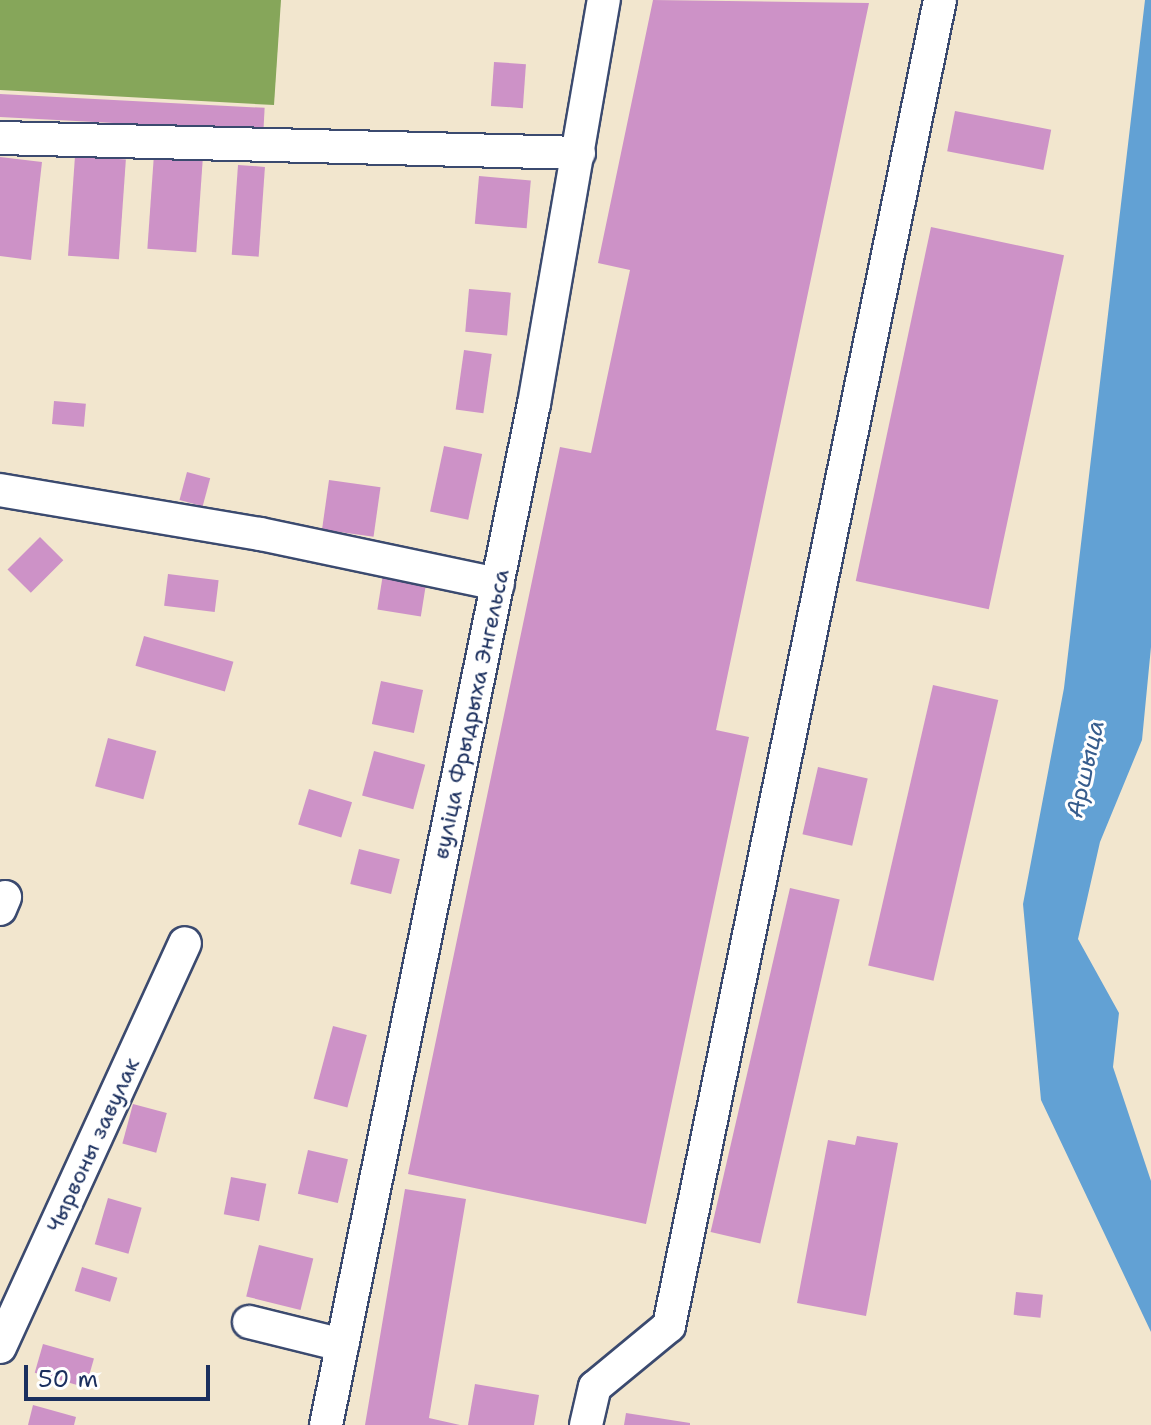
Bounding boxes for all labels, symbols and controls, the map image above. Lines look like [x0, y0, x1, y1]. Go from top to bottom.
street label: вуліца Фрыдрыха Энгельса [427, 567, 515, 861]
water label: Аршыца [1061, 717, 1111, 821]
street label: Чырвоны завулак [41, 1053, 145, 1237]
scale bar [28, 1349, 214, 1399]
text: 50 m [38, 1363, 98, 1395]

